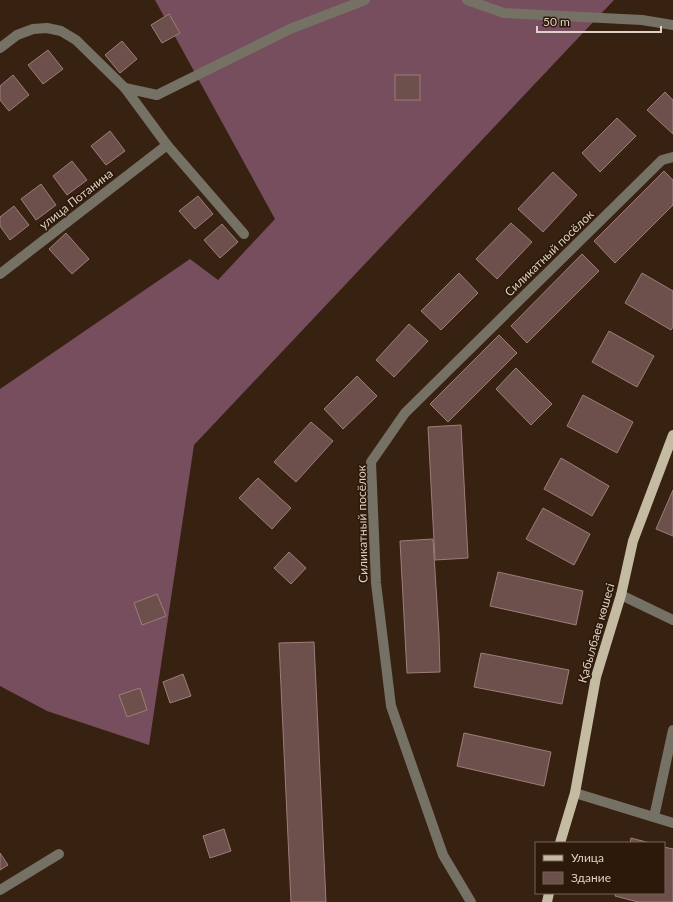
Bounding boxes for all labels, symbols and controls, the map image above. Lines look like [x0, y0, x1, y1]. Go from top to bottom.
scale bar [537, 8, 661, 34]
text: 50 m [543, 14, 570, 29]
street label: улица Потанина [36, 166, 116, 232]
street label: Силикатный посёлок [501, 206, 597, 299]
street label: Силикатный посёлок [353, 464, 371, 583]
street label: Қабылбаев көшесі [575, 581, 617, 685]
legend [535, 842, 665, 894]
text: Улица [571, 850, 604, 865]
text: Здание [571, 870, 611, 885]

